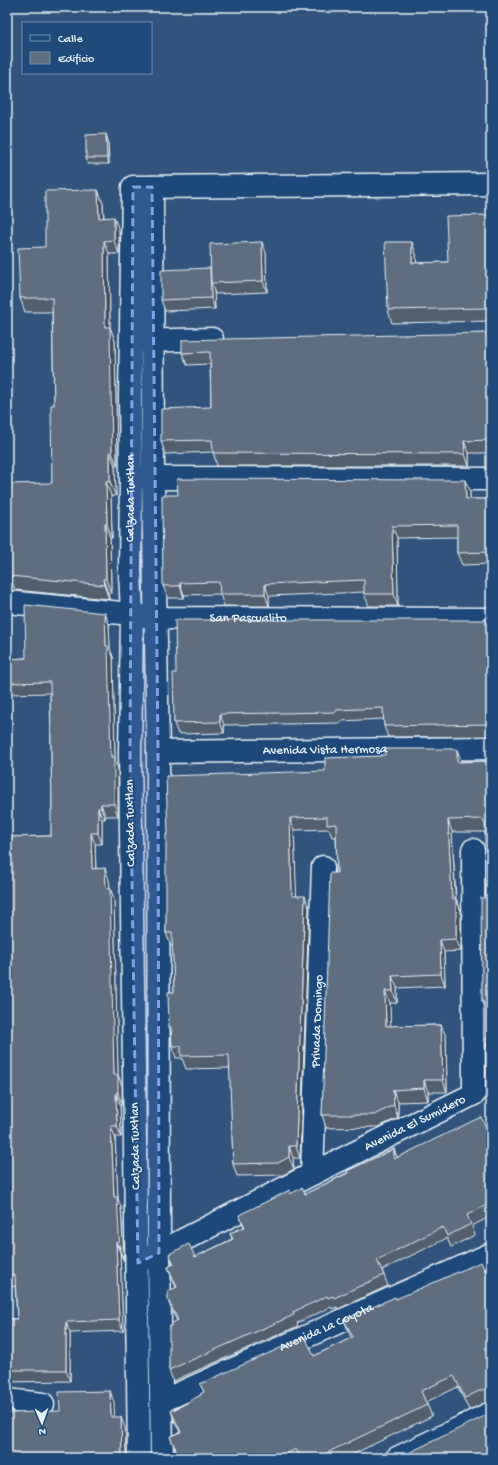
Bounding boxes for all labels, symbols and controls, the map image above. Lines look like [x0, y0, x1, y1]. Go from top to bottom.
legend [22, 22, 152, 74]
text: Calle [58, 33, 83, 47]
text: Edificio [58, 53, 94, 67]
street label: Calzada Tuxtlan [123, 453, 139, 542]
street label: San Pascualito [209, 611, 287, 626]
street label: Avenida Vista Hermosa [263, 742, 388, 758]
street label: Calzada Tuxtlan [123, 778, 139, 867]
street label: Privada Domingo [308, 974, 327, 1069]
street label: Avenida El Sumidero [362, 1092, 468, 1155]
street label: Calzada Tuxtlan [128, 1101, 144, 1190]
street label: Avenida La Coyota [277, 1300, 377, 1355]
north arrow [22, 1403, 62, 1443]
text: N [38, 1425, 46, 1437]

